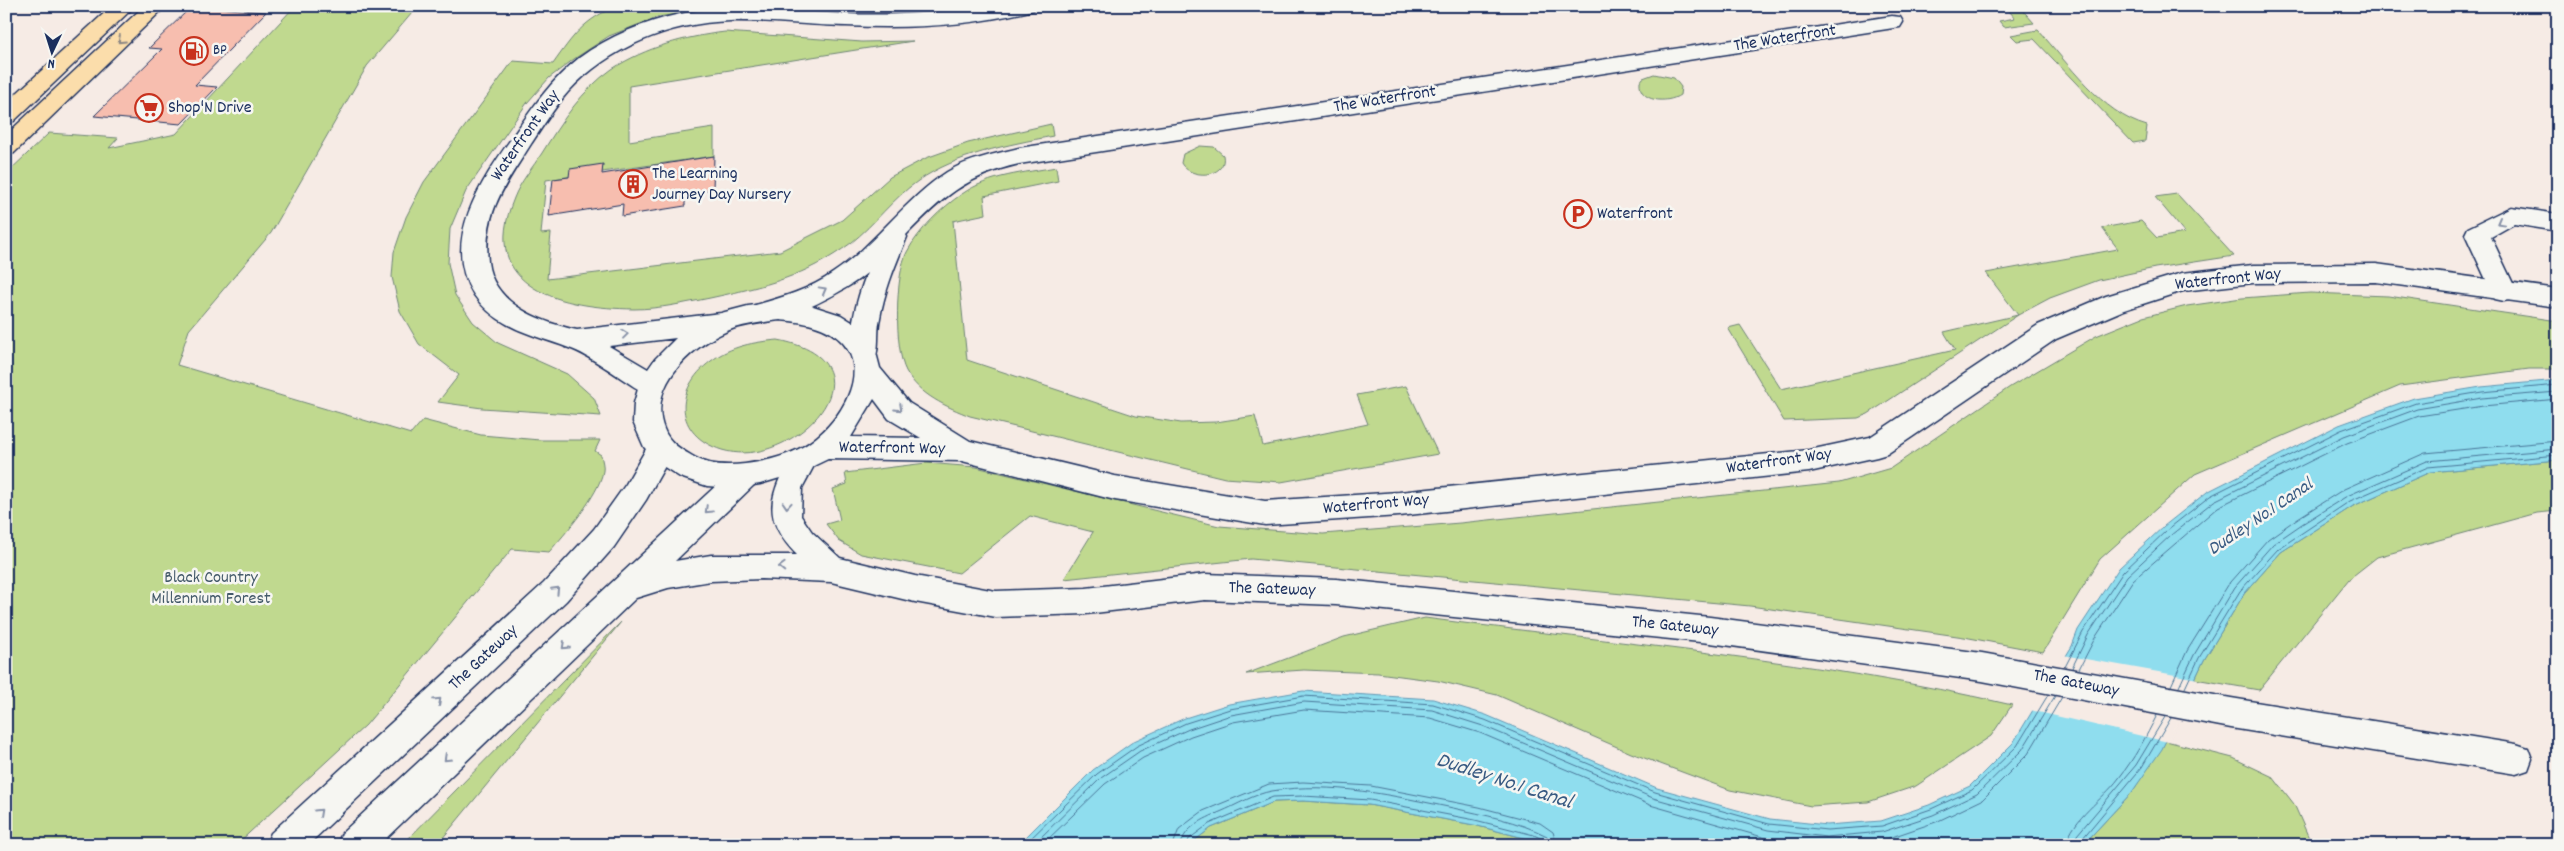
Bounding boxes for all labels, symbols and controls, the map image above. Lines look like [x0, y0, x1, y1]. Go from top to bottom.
street label: The Waterfront [1732, 19, 1838, 59]
north arrow [28, 28, 78, 78]
one-way arrow [117, 34, 126, 43]
fuel station icon: BP [179, 36, 209, 66]
place label: BP [213, 40, 227, 62]
text: N [47, 53, 55, 73]
street label: The Waterfront [1332, 80, 1438, 120]
street label: Waterfront Way [485, 85, 567, 187]
supermarket icon: Shop'N Drive [134, 93, 164, 123]
place label: Shop'N Drive [168, 96, 252, 121]
place label: The Learning Journey Day Nursery [652, 162, 791, 208]
building icon: The Learning Journey Day Nursery [618, 169, 648, 199]
parking icon: Waterfront [1563, 199, 1593, 229]
place label: Waterfront [1597, 202, 1673, 227]
one-way arrow [2496, 215, 2505, 225]
street label: Waterfront Way [2174, 262, 2283, 298]
one-way arrow [818, 286, 827, 296]
one-way arrow [621, 329, 629, 340]
one-way arrow [893, 402, 902, 411]
street label: Waterfront Way [839, 436, 946, 462]
street label: Waterfront Way [1725, 442, 1834, 482]
water label: Dudley No.1 Canal [2203, 472, 2320, 563]
street label: Waterfront Way [1322, 488, 1431, 522]
one-way arrow [782, 501, 793, 509]
one-way arrow [705, 504, 714, 513]
one-way arrow [778, 562, 786, 572]
park label: Black Country Millennium Forest [151, 566, 271, 612]
street label: The Gateway [1228, 576, 1317, 604]
one-way arrow [550, 587, 559, 596]
street label: The Gateway [1630, 610, 1720, 644]
street label: The Gateway [444, 619, 525, 697]
one-way arrow [562, 640, 571, 649]
street label: The Gateway [2031, 663, 2122, 705]
one-way arrow [432, 698, 441, 707]
water label: Dudley No.1 Canal [1432, 745, 1578, 819]
one-way arrow [443, 752, 452, 761]
one-way arrow [313, 809, 322, 818]

